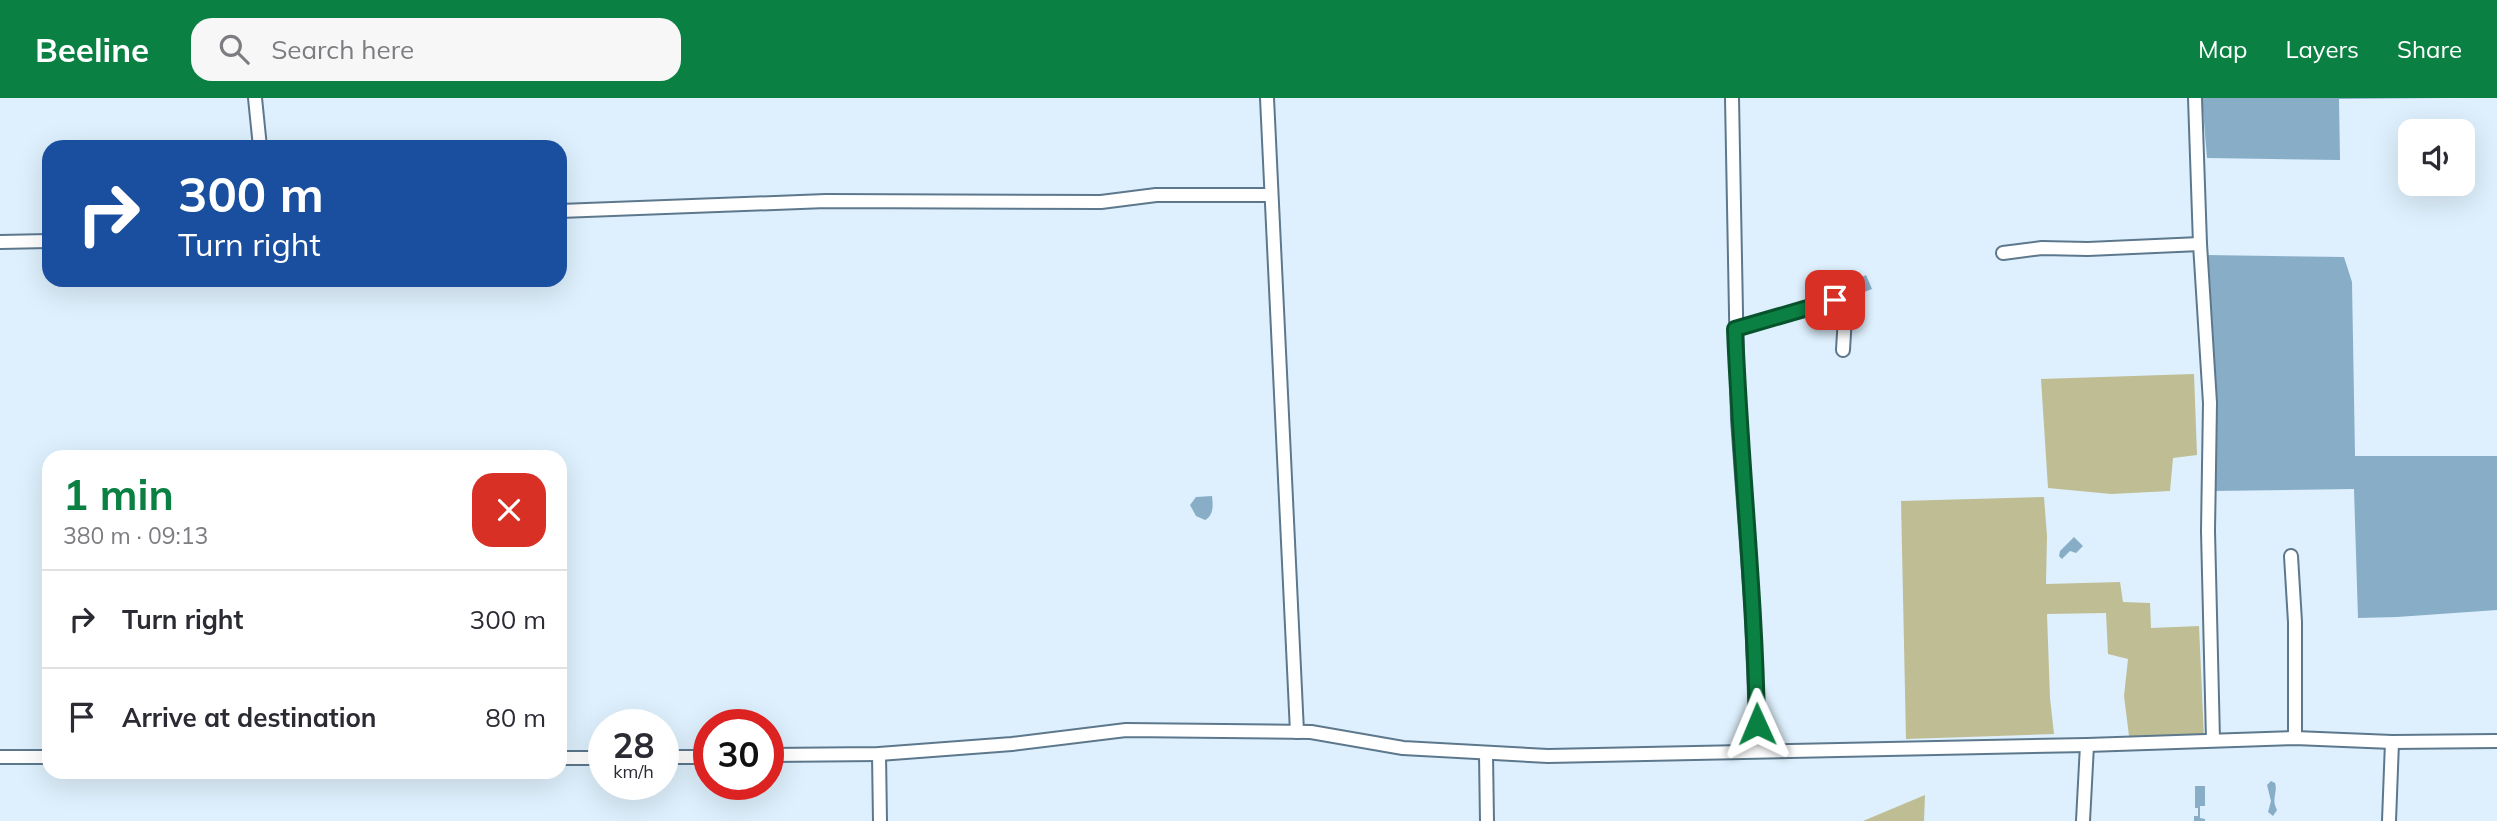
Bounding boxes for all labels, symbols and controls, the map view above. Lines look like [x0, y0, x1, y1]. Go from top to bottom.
search box [191, 18, 681, 81]
text: Beeline [35, 29, 149, 70]
icon: search [215, 30, 253, 68]
text: Search here [271, 33, 414, 66]
text: Map [2198, 34, 2247, 64]
text: Layers [2285, 34, 2359, 64]
text: Share [2397, 34, 2462, 64]
map controls [2398, 119, 2475, 196]
button: sound [2398, 119, 2475, 196]
text: 300 m [178, 163, 324, 224]
icon: right [63, 168, 154, 259]
text: Turn right [178, 224, 321, 264]
pin [1805, 270, 1865, 330]
icon: arrive [1816, 281, 1854, 319]
text: 1 min [63, 468, 174, 521]
button: close [472, 473, 546, 547]
text: 380 m · 09:13 [63, 521, 208, 550]
icon: right [63, 600, 101, 638]
text: Turn right [122, 603, 243, 636]
text: 300 m [470, 603, 546, 636]
position arrow [1720, 687, 1794, 761]
icon: arrive [63, 698, 101, 736]
text: Arrive at destination [122, 701, 377, 734]
text: 80 m [485, 701, 546, 734]
speed limit sign: 30 [693, 709, 784, 800]
text: 28 [612, 723, 655, 767]
text: km/h [613, 760, 654, 783]

